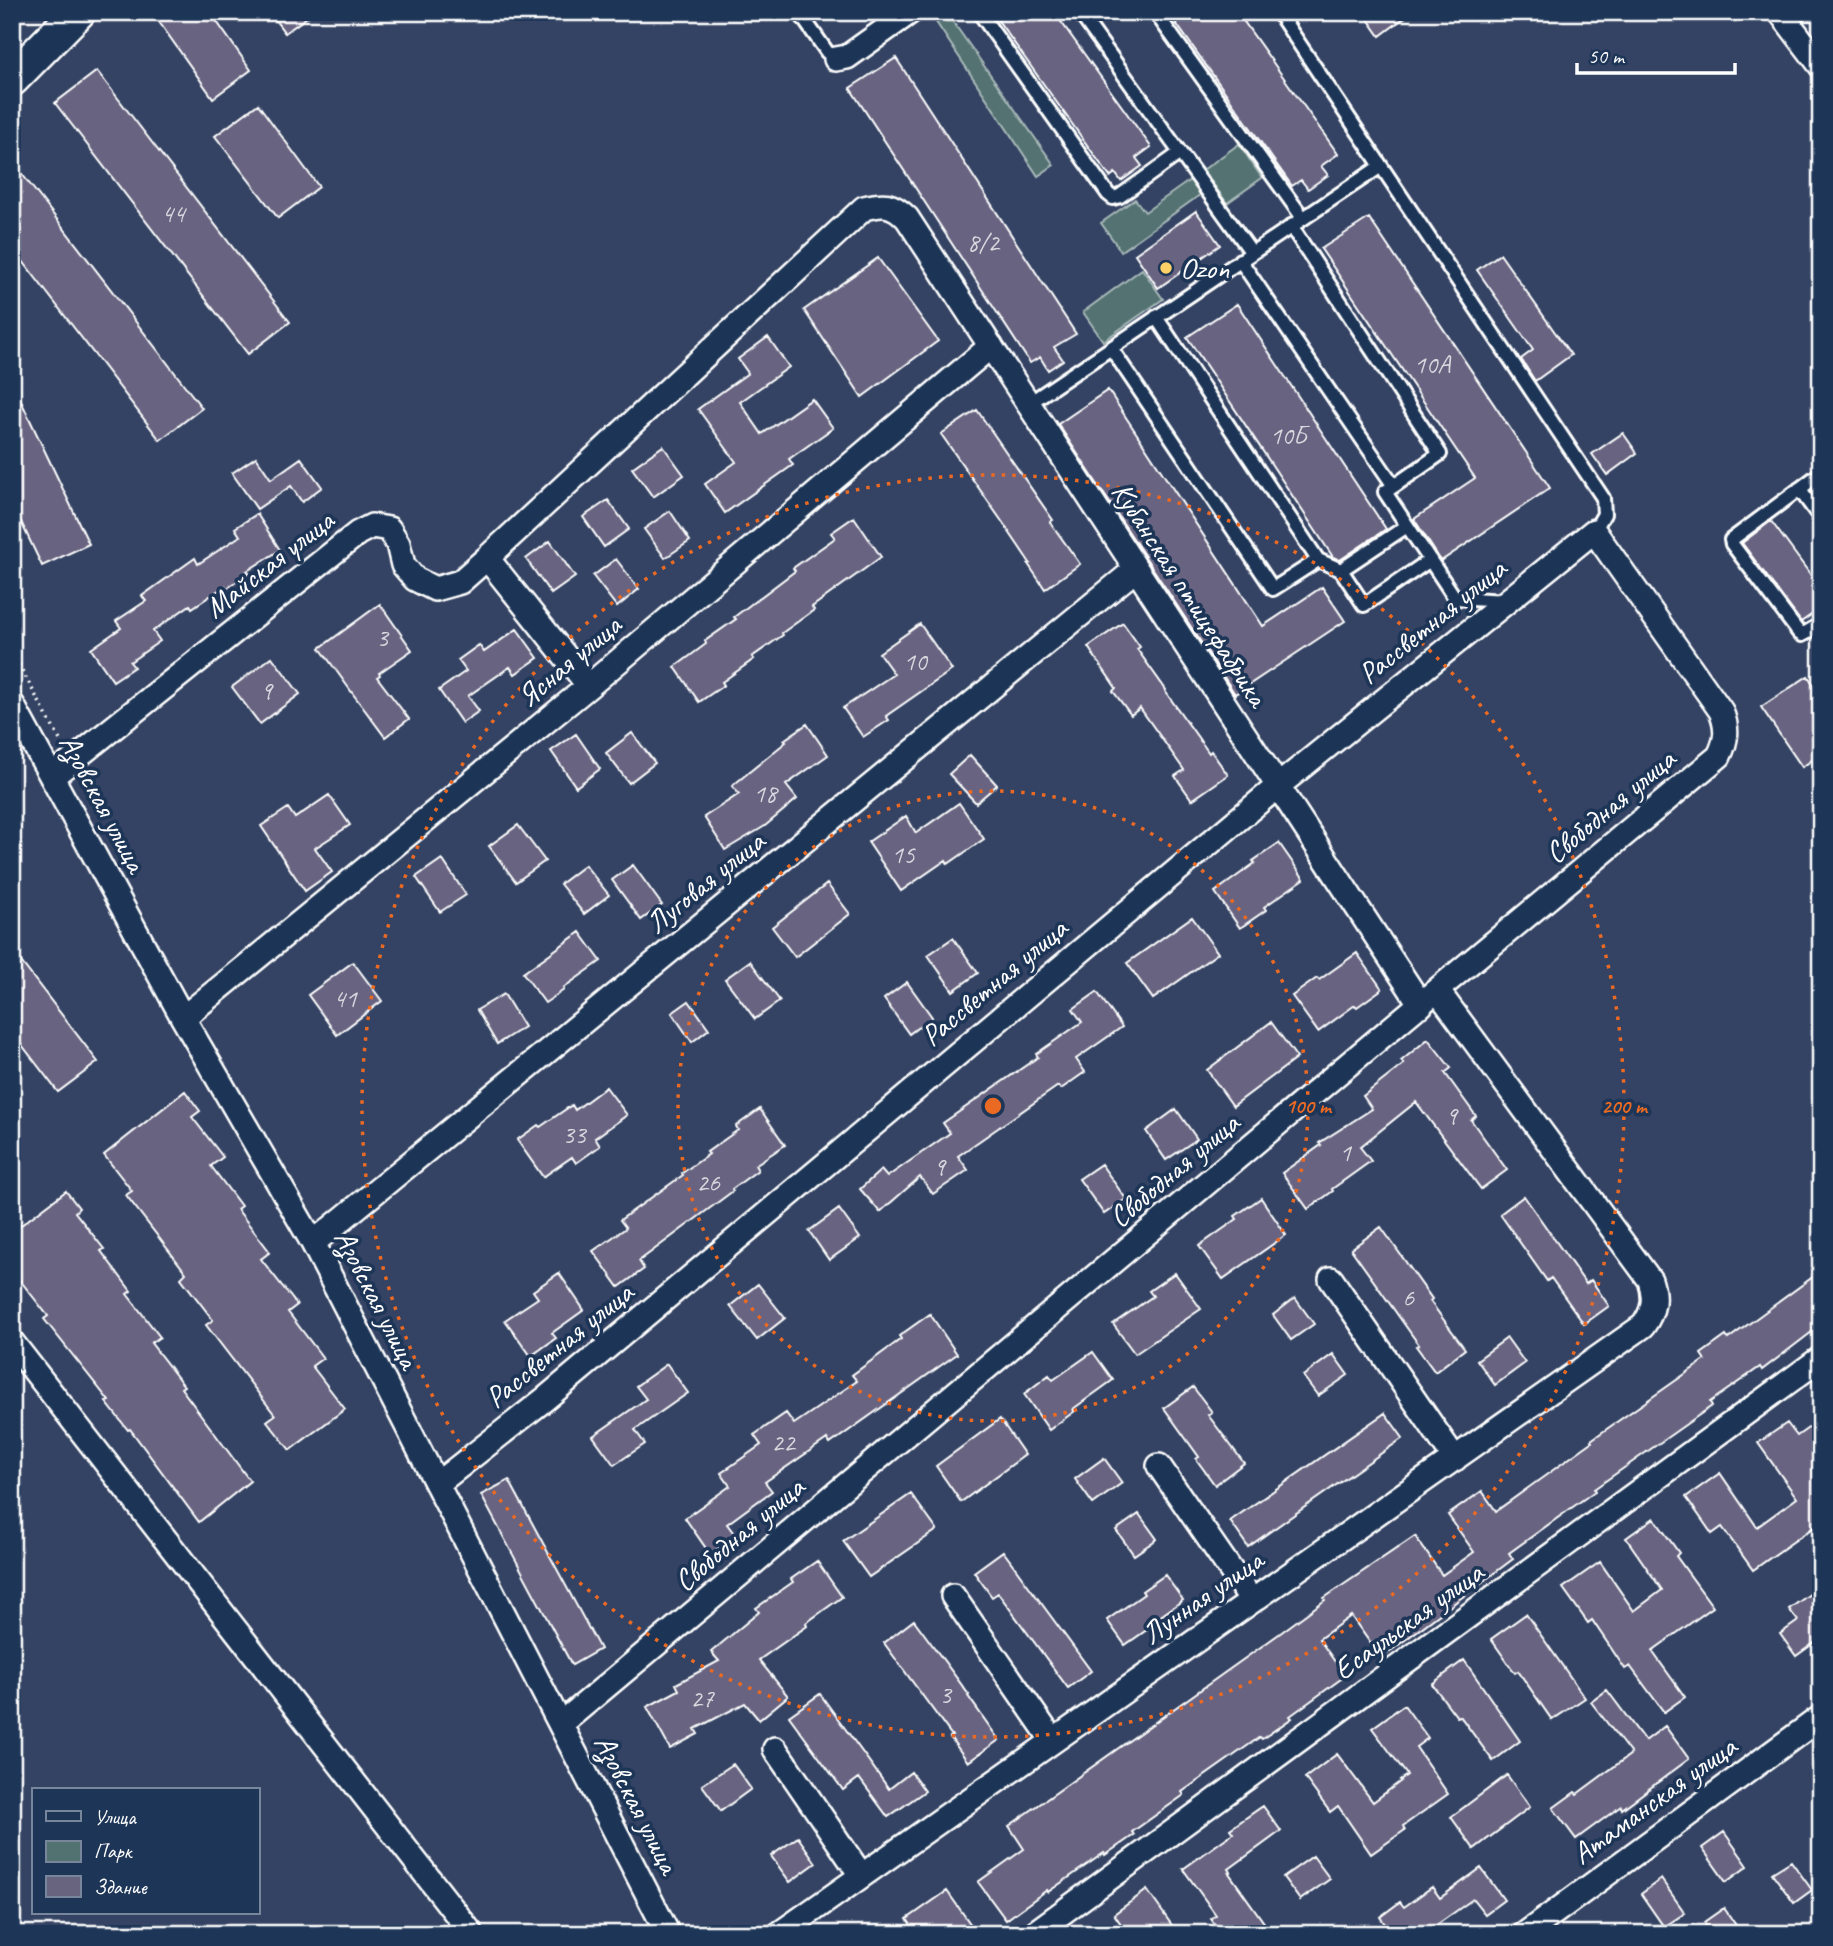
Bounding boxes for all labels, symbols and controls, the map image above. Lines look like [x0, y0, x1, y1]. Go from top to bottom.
scale bar [1577, 32, 1735, 76]
text: 50 m [1588, 43, 1626, 69]
house number: 44 [161, 197, 187, 230]
house number: 8/2 [967, 226, 1001, 259]
place label: Ozon [1180, 249, 1230, 287]
marker: Ozon [1158, 260, 1174, 276]
house number: 10А [1414, 348, 1452, 381]
house number: 10Б [1270, 419, 1310, 452]
street label: Кубанская птицефабрика [1103, 475, 1278, 716]
street label: Майская улица [197, 500, 343, 626]
street label: Рассветная улица [1350, 549, 1515, 692]
street label: Ясная улица [509, 605, 630, 716]
house number: 3 [376, 621, 390, 654]
house number: 10 [903, 645, 929, 678]
house number: 9 [260, 674, 274, 707]
street label: Азовская улица [51, 728, 156, 881]
street label: Свободная улица [1537, 739, 1685, 872]
house number: 18 [753, 777, 779, 810]
street label: Луговая улица [638, 821, 774, 942]
house number: 15 [891, 838, 916, 871]
street label: Рассветная улица [913, 908, 1076, 1054]
house number: 41 [333, 982, 358, 1015]
text: 100 m [1285, 1093, 1333, 1119]
text: 200 m [1601, 1093, 1649, 1119]
centre of rings [981, 1094, 1005, 1118]
house number: 9 [1445, 1099, 1459, 1132]
street label: Свободная улица [1101, 1103, 1249, 1236]
house number: 33 [562, 1118, 588, 1151]
house number: 1 [1339, 1136, 1352, 1169]
house number: 9 [933, 1150, 947, 1183]
house number: 26 [696, 1166, 721, 1199]
street label: Азовская улица [326, 1223, 429, 1377]
street label: Рассветная улица [477, 1273, 642, 1416]
house number: 6 [1402, 1281, 1415, 1314]
house number: 22 [771, 1426, 797, 1459]
street label: Свободная улица [666, 1467, 814, 1600]
street label: Лунная улица [1134, 1540, 1272, 1653]
street label: Есаульская улица [1325, 1553, 1492, 1688]
house number: 3 [939, 1678, 953, 1711]
house number: 27 [690, 1682, 715, 1715]
street label: Атаманская улица [1564, 1726, 1745, 1873]
street label: Азовская улица [586, 1728, 689, 1882]
legend [32, 1788, 259, 1914]
text: Улица [94, 1804, 137, 1830]
text: Парк [94, 1838, 134, 1864]
text: Здание [94, 1874, 148, 1900]

